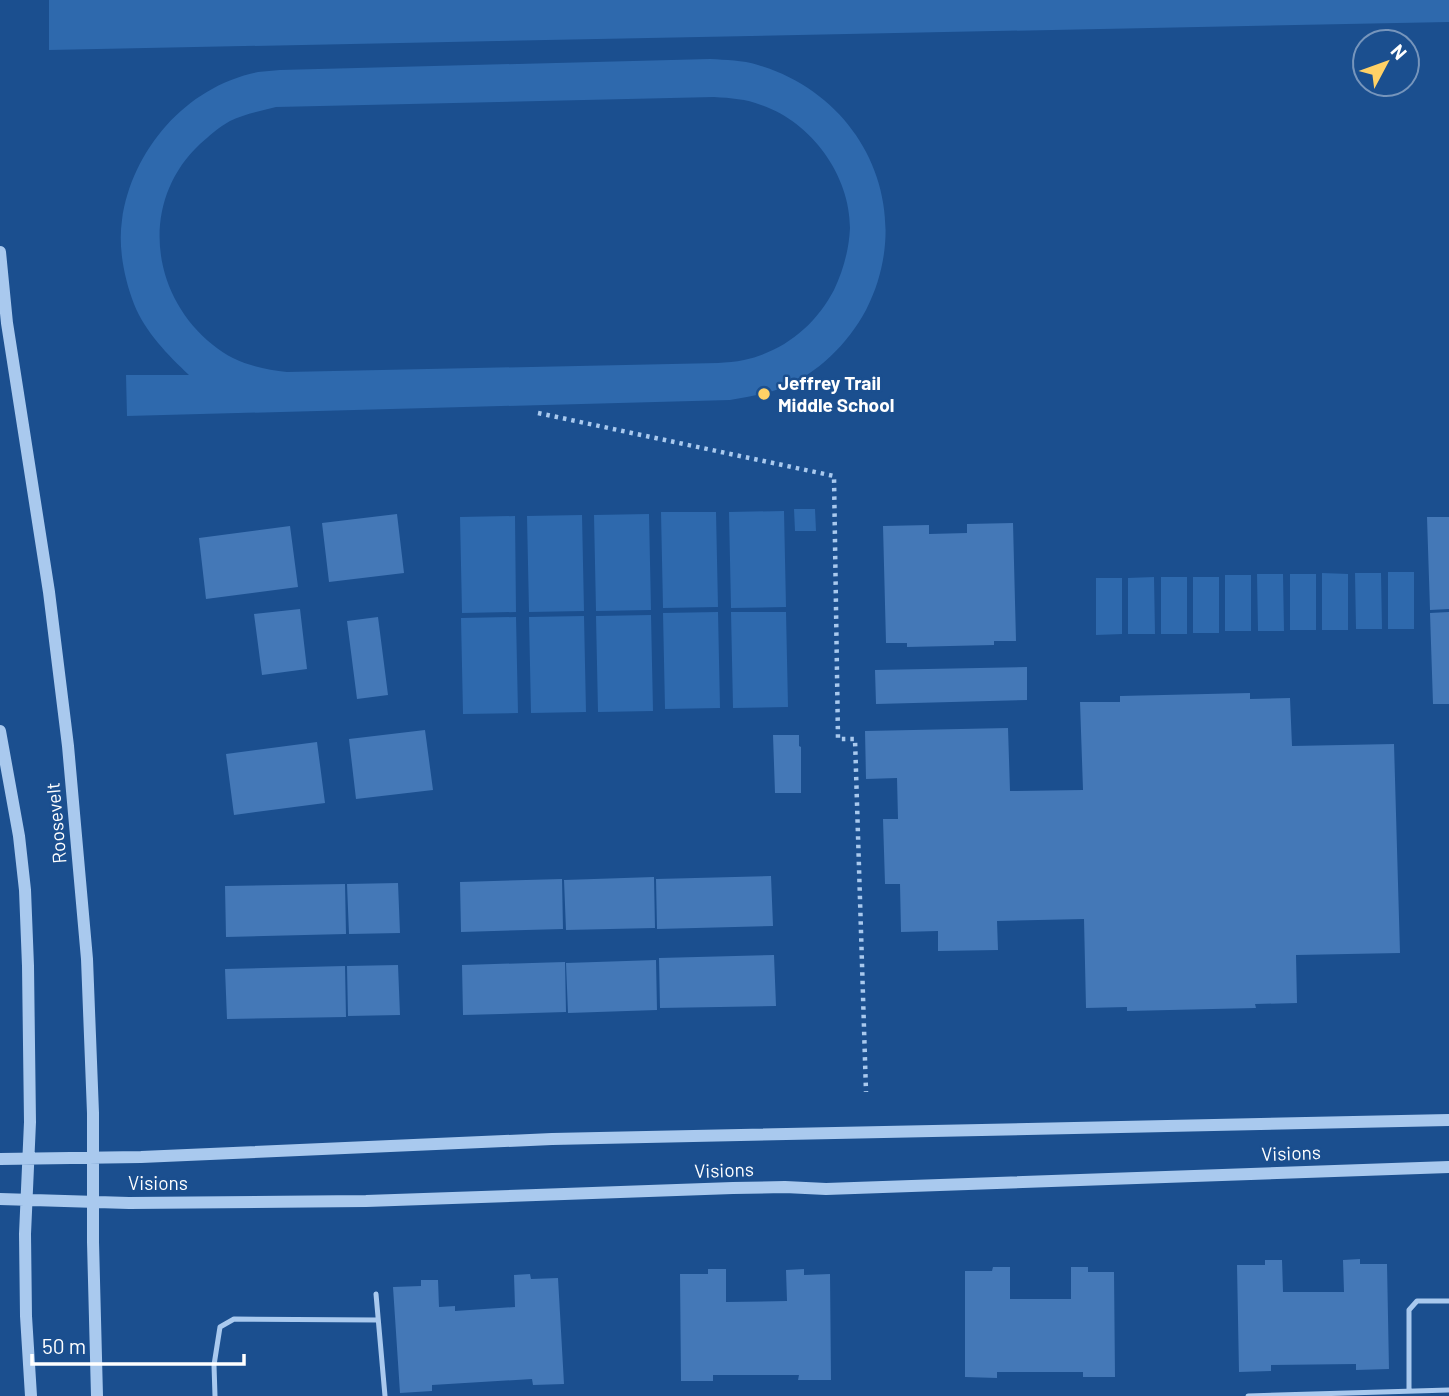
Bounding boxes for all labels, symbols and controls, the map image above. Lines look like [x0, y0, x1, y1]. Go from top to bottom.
north arrow [1351, 28, 1421, 98]
text: N [1386, 39, 1412, 64]
place label: Jeffrey Trail Middle School [778, 371, 894, 416]
marker: Jeffrey Trail Middle School [756, 386, 772, 402]
street label: Roosevelt [40, 781, 71, 865]
street label: Visions [1261, 1140, 1321, 1165]
street label: Visions [694, 1157, 754, 1182]
street label: Visions [128, 1171, 188, 1194]
scale bar [32, 1322, 243, 1366]
text: 50 m [42, 1333, 86, 1358]

